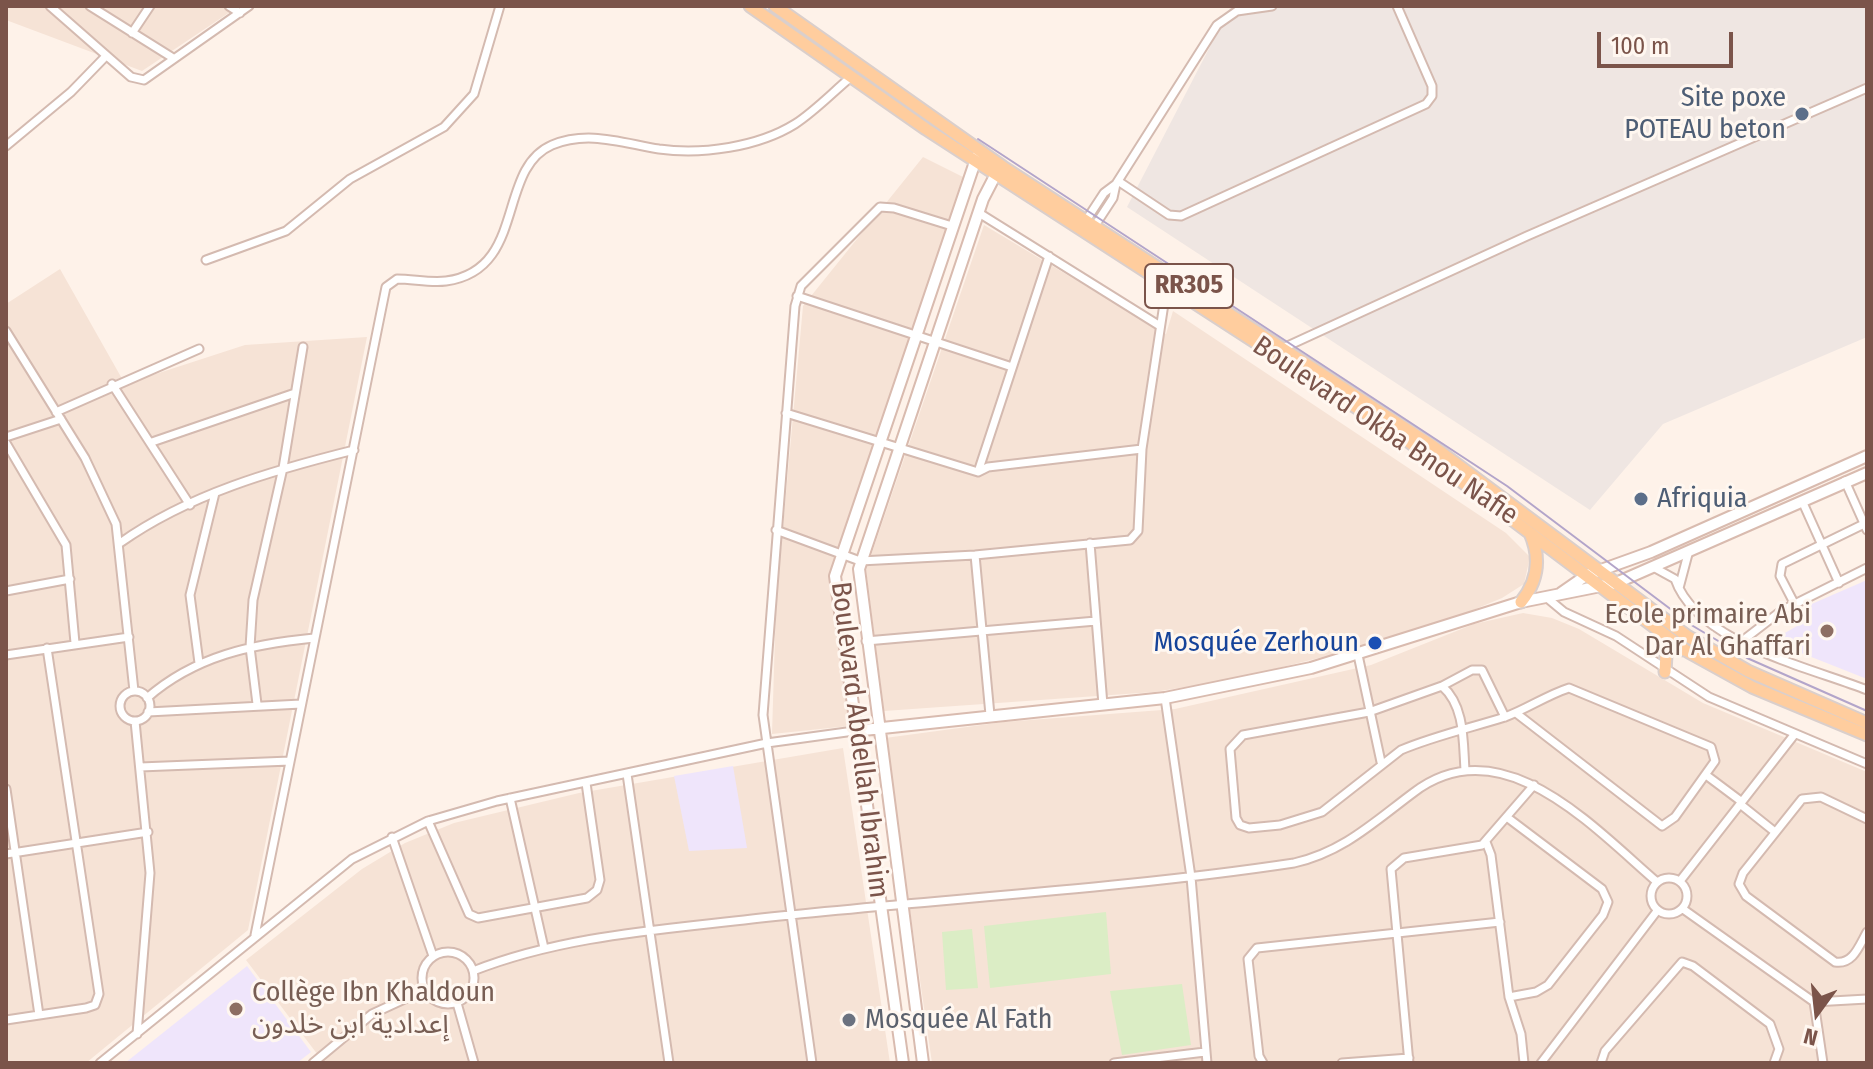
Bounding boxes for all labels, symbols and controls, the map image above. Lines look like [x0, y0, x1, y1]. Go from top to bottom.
scale bar [1601, 16, 1737, 66]
text: 100 m [1611, 32, 1669, 60]
place label: Site poxe POTEAU beton [1624, 81, 1786, 147]
marker: Site poxe POTEAU beton [1793, 105, 1811, 123]
road number: RR305 [1145, 264, 1233, 308]
street label: Boulevard Okba Bnou Nafie [1246, 330, 1524, 532]
place label: Afriquia [1657, 482, 1748, 516]
marker: Afriquia [1632, 490, 1650, 508]
street label: Boulevard Abdellah Ibrahim [823, 580, 895, 900]
place label: Ecole primaire Abi Dar Al Ghaffari [1604, 598, 1811, 664]
marker: Ecole primaire Abi Dar Al Ghaffari [1818, 622, 1836, 640]
place label: Mosquée Zerhoun [1153, 626, 1359, 660]
marker: Mosquée Zerhoun [1366, 634, 1384, 652]
north arrow [1777, 973, 1857, 1053]
place label: Collège Ibn Khaldoun إعدادية ابن خلدون [252, 976, 495, 1042]
marker: Collège Ibn Khaldoun إعدادية ابن خلدون [227, 1000, 245, 1018]
place label: Mosquée Al Fath [865, 1003, 1052, 1037]
marker: Mosquée Al Fath [840, 1011, 858, 1029]
text: N [1801, 1022, 1821, 1051]

